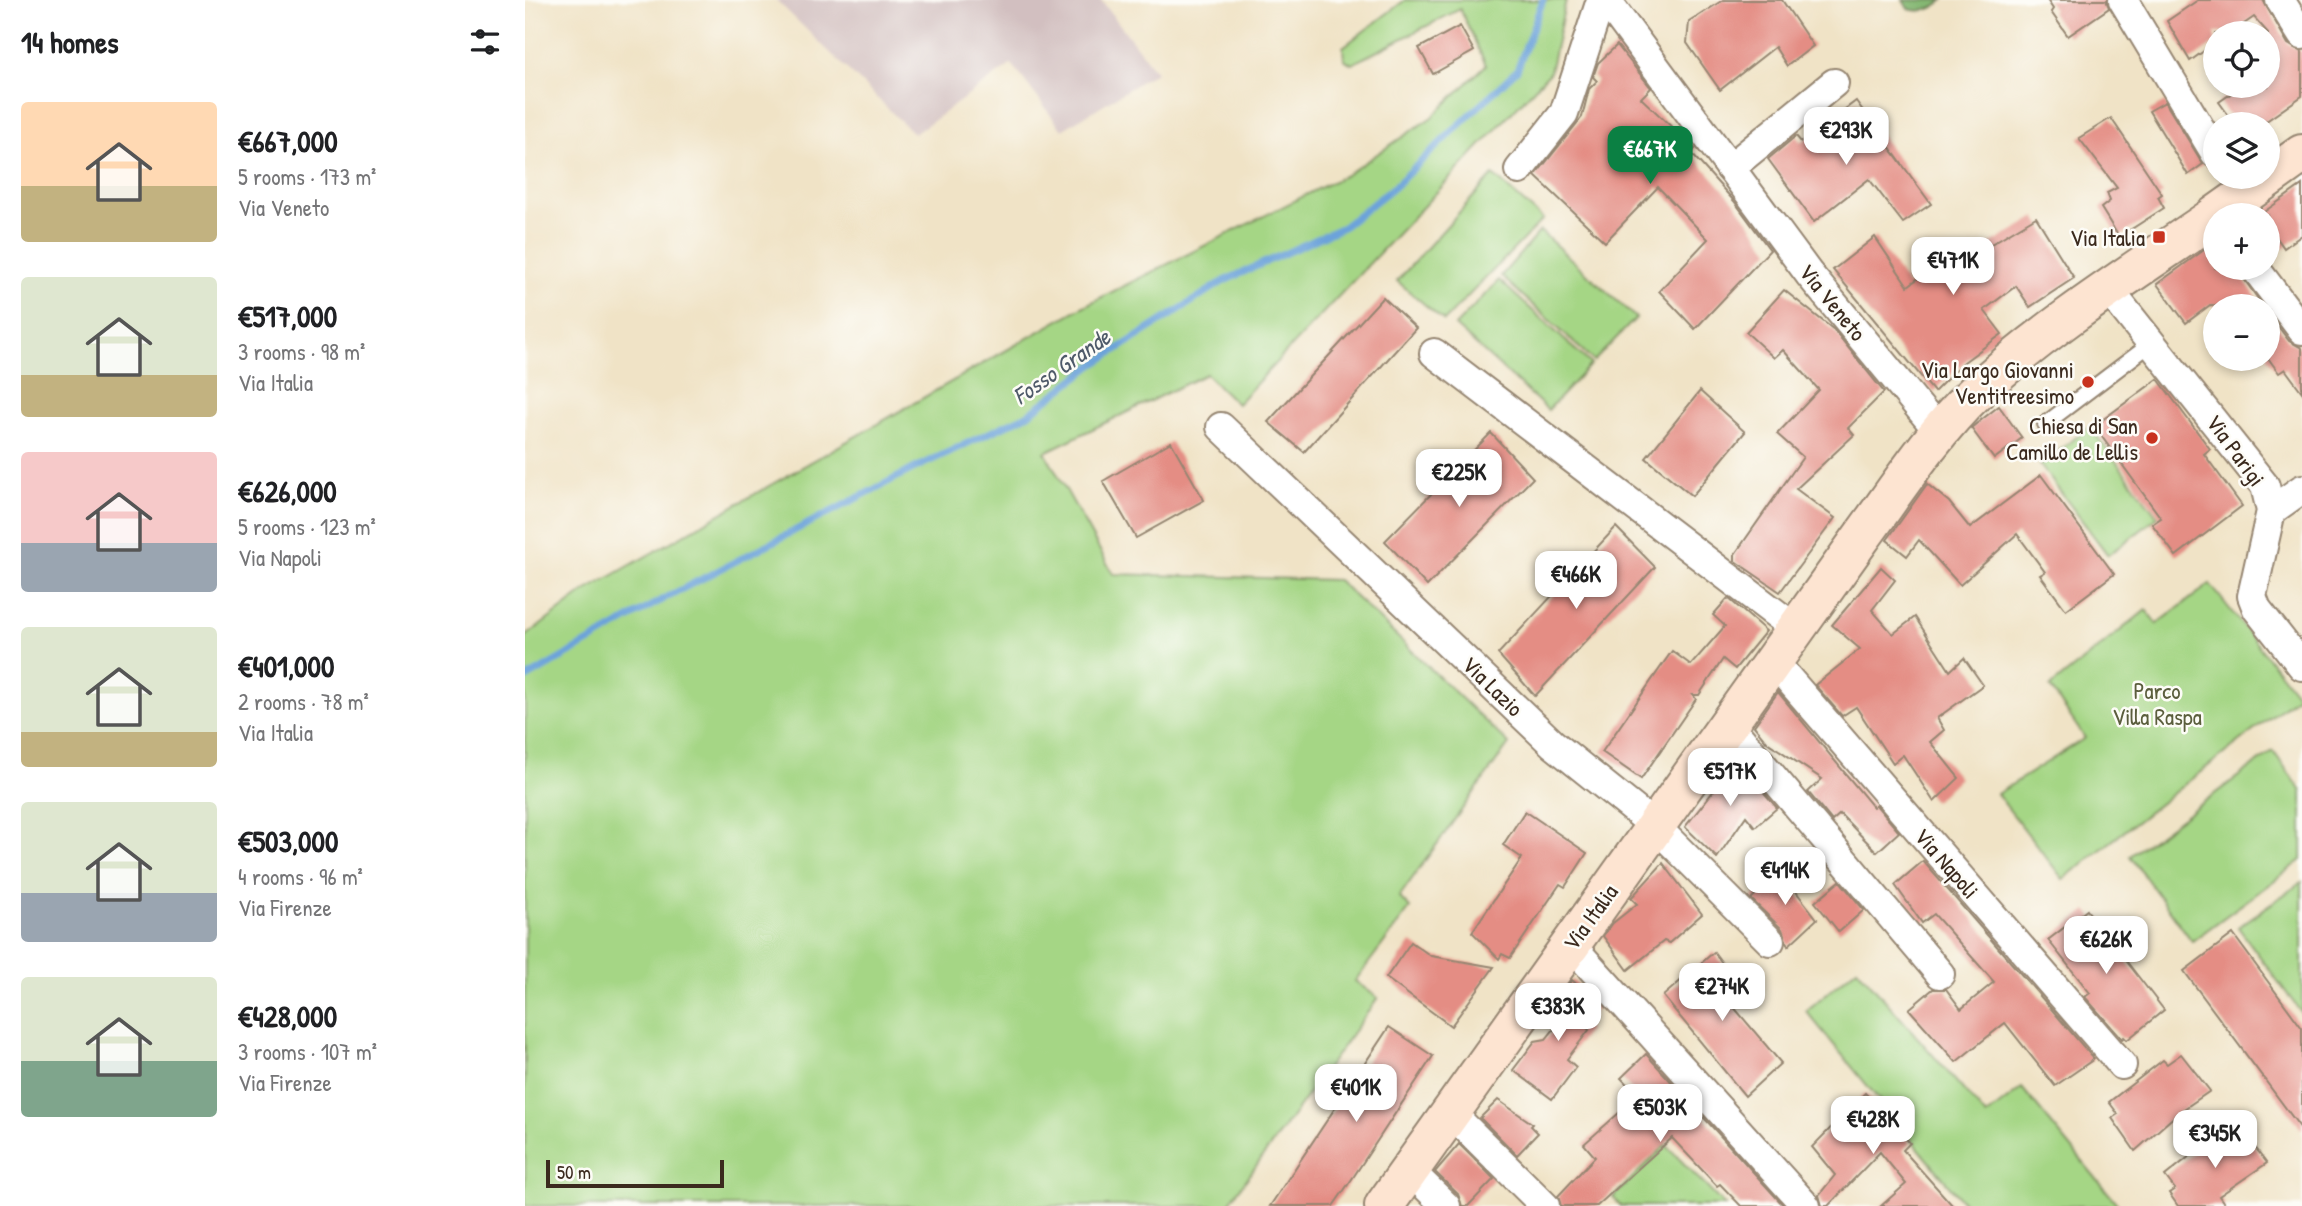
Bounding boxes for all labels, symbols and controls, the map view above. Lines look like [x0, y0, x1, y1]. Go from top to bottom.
map controls [2203, 21, 2280, 371]
button: locate [2203, 21, 2280, 98]
text: 14 homes [21, 22, 119, 62]
icon: filters [466, 23, 504, 61]
pin: €293K [1797, 108, 1895, 167]
button: layers [2203, 112, 2280, 189]
text: €293K [1820, 114, 1872, 145]
text: €667,000 [238, 121, 338, 161]
pin: €667K [1601, 127, 1699, 186]
icon: home [77, 130, 161, 214]
text: €667K [1624, 133, 1676, 164]
text: 5 rooms · 173 m² [238, 161, 376, 192]
text: Via Veneto [238, 192, 329, 223]
button: + [2203, 203, 2280, 280]
place label: Via Italia [2070, 222, 2145, 253]
marker: Via Italia [2151, 229, 2167, 245]
pin: €471K [1904, 238, 2002, 297]
text: €471K [1927, 244, 1979, 275]
street label: Via Veneto [1792, 257, 1874, 347]
button: − [2203, 294, 2280, 371]
text: €517,000 [238, 296, 337, 336]
icon: home [77, 305, 161, 389]
water label: Fosso Grande [1006, 320, 1117, 411]
text: 3 rooms · 98 m² [238, 336, 365, 367]
place label: Via Largo Giovanni Ventitreesimo [1921, 354, 2074, 411]
text: Via Italia [238, 367, 313, 398]
marker: Via Largo Giovanni Ventitreesimo [2080, 374, 2096, 390]
street label: Via Parigi [2199, 408, 2273, 492]
place label: Chiesa di San Camillo de Lellis [2006, 410, 2138, 467]
marker: Chiesa di San Camillo de Lellis [2144, 430, 2160, 446]
pin: €225K [1410, 449, 1508, 509]
text: €225K [1432, 456, 1486, 487]
text: €626,000 [238, 471, 337, 511]
icon: home [77, 480, 161, 564]
text: 5 rooms · 123 m² [238, 511, 376, 542]
text: Via Napoli [238, 542, 322, 573]
pin: €466K [1527, 552, 1625, 611]
text: €466K [1551, 558, 1601, 589]
text: €401,000 [238, 646, 334, 686]
street label: Via Lazio [1456, 649, 1530, 723]
icon: home [77, 655, 161, 739]
park label: Parco Villa Raspa [2112, 675, 2202, 732]
text: 2 rooms · 78 m² [238, 686, 369, 717]
text: Via Italia [238, 717, 313, 748]
pin: €517K [1681, 748, 1779, 808]
text: €517K [1704, 755, 1756, 786]
text: €503,000 [238, 821, 338, 861]
street label: Via Napoli [1908, 821, 1986, 905]
icon: home [77, 830, 161, 914]
pin: €414K [1736, 848, 1834, 907]
text: €414K [1761, 854, 1809, 885]
text: 4 rooms · 96 m² [238, 861, 363, 892]
street label: Via Italia [1555, 878, 1625, 956]
text: Via Firenze [238, 892, 332, 923]
pin: €626K [2057, 916, 2155, 976]
text: €626K [2080, 923, 2132, 954]
pin: €274K [1673, 964, 1771, 1023]
text: €274K [1695, 970, 1749, 1001]
pin: €383K [1509, 984, 1607, 1043]
text: €383K [1531, 990, 1585, 1021]
text: €428,000 [238, 996, 337, 1036]
icon: home [77, 1005, 161, 1089]
text: 3 rooms · 107 m² [238, 1036, 377, 1067]
pin: €401K [1307, 1064, 1405, 1124]
text: Via Firenze [238, 1067, 332, 1098]
text: €401K [1331, 1071, 1381, 1102]
pin: €503K [1611, 1084, 1709, 1144]
text: €503K [1633, 1091, 1687, 1122]
pin: €428K [1824, 1096, 1922, 1156]
text: €428K [1847, 1103, 1899, 1134]
pin: €345K [2166, 1110, 2264, 1170]
text: €345K [2189, 1117, 2241, 1148]
scale bar [546, 1157, 725, 1189]
text: 50 m [557, 1159, 591, 1185]

